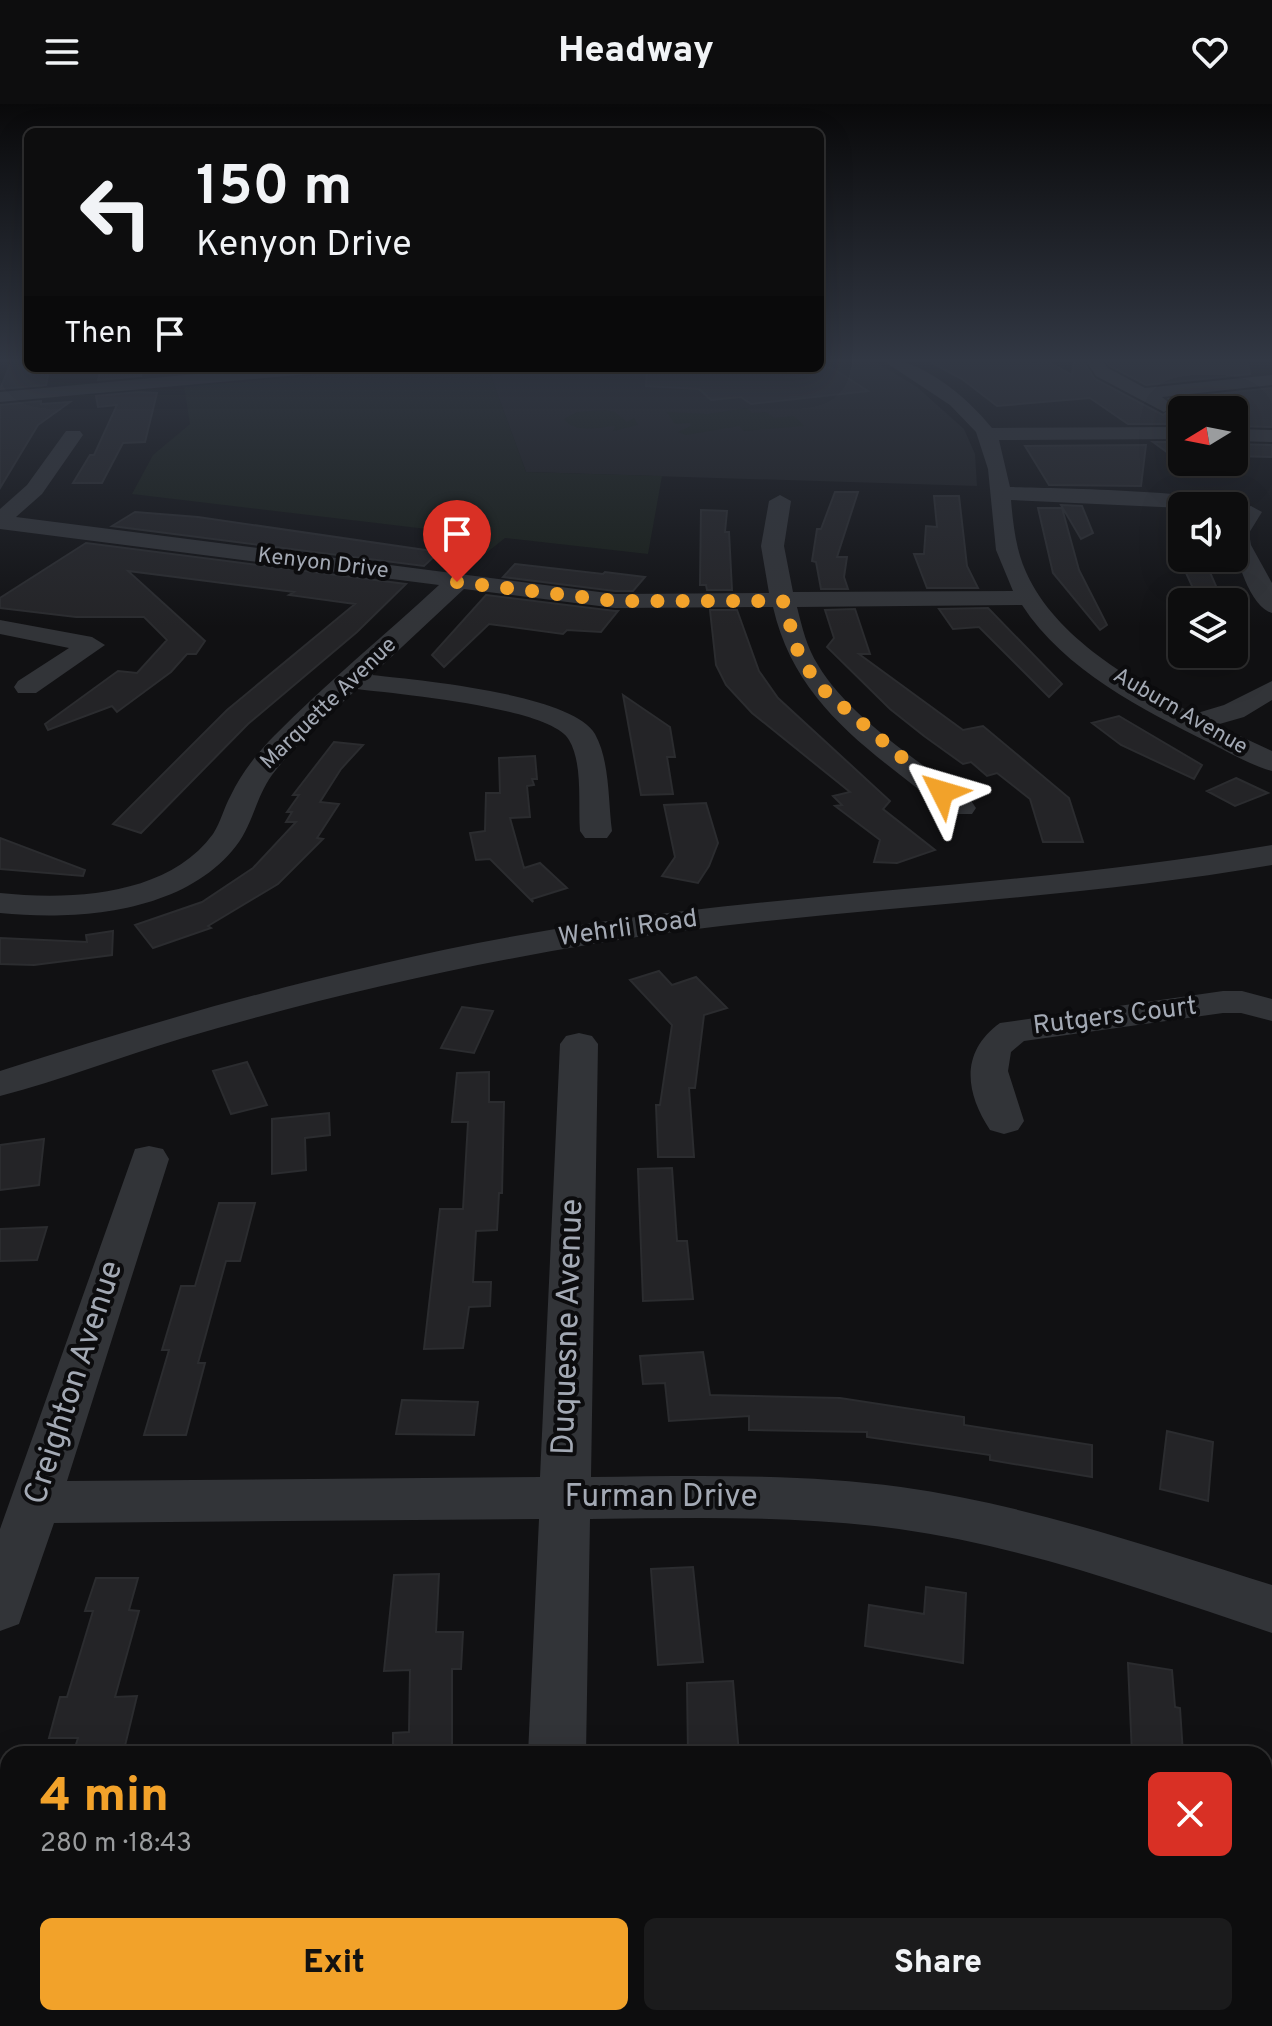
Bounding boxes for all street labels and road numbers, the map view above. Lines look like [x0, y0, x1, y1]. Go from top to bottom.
street label: Kenyon Drive [256, 543, 390, 585]
street label: Marquette Avenue [255, 632, 403, 776]
street label: Auburn Avenue [1108, 663, 1252, 761]
street label: Wehrli Road [556, 903, 700, 955]
street label: Rutgers Court [1031, 991, 1199, 1043]
street label: Duquesne Avenue [545, 1198, 593, 1456]
street label: Creighton Avenue [17, 1256, 133, 1510]
street label: Furman Drive [564, 1478, 758, 1518]

